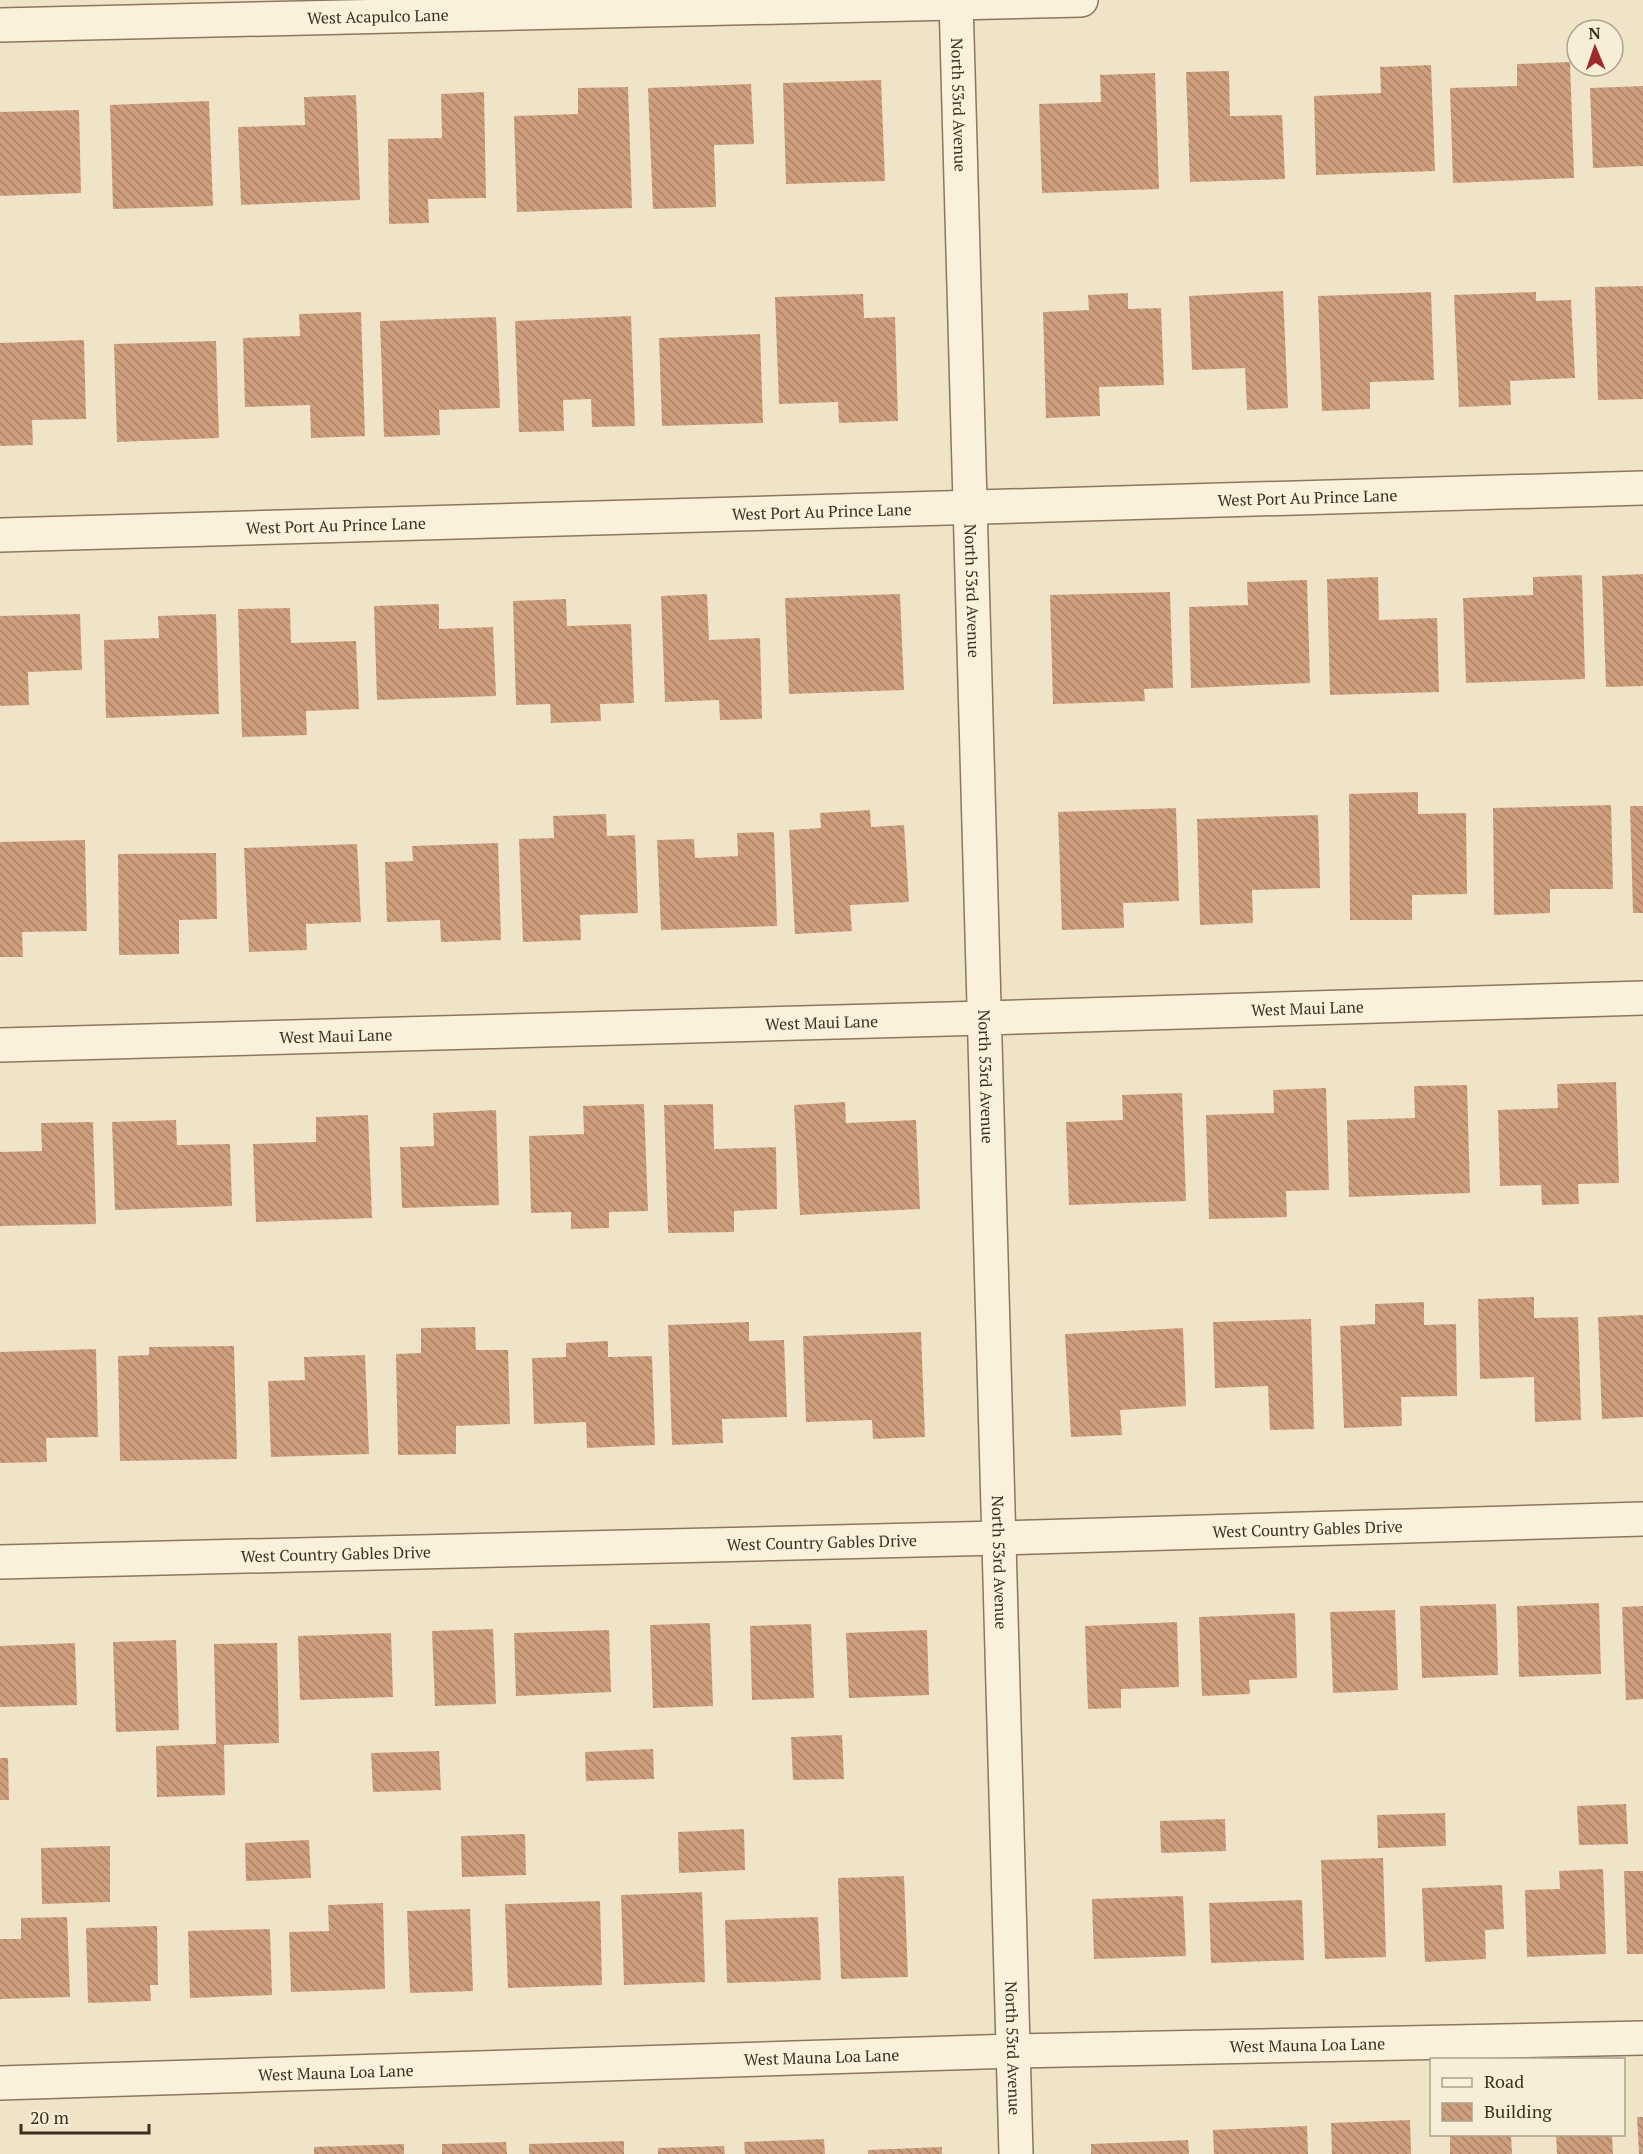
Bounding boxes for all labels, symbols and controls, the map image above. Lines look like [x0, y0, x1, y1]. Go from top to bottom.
street label: West Acapulco Lane [307, 4, 449, 29]
north arrow [1565, 18, 1625, 78]
text: N [1588, 22, 1601, 44]
street label: North 53rd Avenue [946, 38, 972, 172]
street label: West Port Au Prince Lane [1217, 484, 1398, 511]
street label: West Port Au Prince Lane [731, 498, 912, 525]
street label: West Port Au Prince Lane [246, 512, 426, 539]
street label: North 53rd Avenue [960, 523, 985, 658]
street label: West Maui Lane [1251, 995, 1364, 1021]
street label: North 53rd Avenue [973, 1009, 999, 1144]
street label: West Maui Lane [765, 1010, 879, 1035]
street label: West Maui Lane [279, 1023, 393, 1048]
street label: North 53rd Avenue [987, 1495, 1012, 1630]
street label: West Country Gables Drive [1212, 1515, 1403, 1543]
street label: West Country Gables Drive [726, 1529, 917, 1556]
street label: West Country Gables Drive [241, 1541, 431, 1567]
street label: North 53rd Avenue [1000, 1981, 1026, 2116]
street label: West Mauna Loa Lane [1229, 2032, 1385, 2058]
street label: West Mauna Loa Lane [744, 2044, 900, 2071]
legend [1430, 2058, 1625, 2136]
street label: West Mauna Loa Lane [258, 2059, 414, 2086]
text: Road [1484, 2069, 1524, 2093]
scale bar [21, 2097, 148, 2135]
text: Building [1484, 2099, 1552, 2123]
text: 20 m [30, 2105, 70, 2129]

